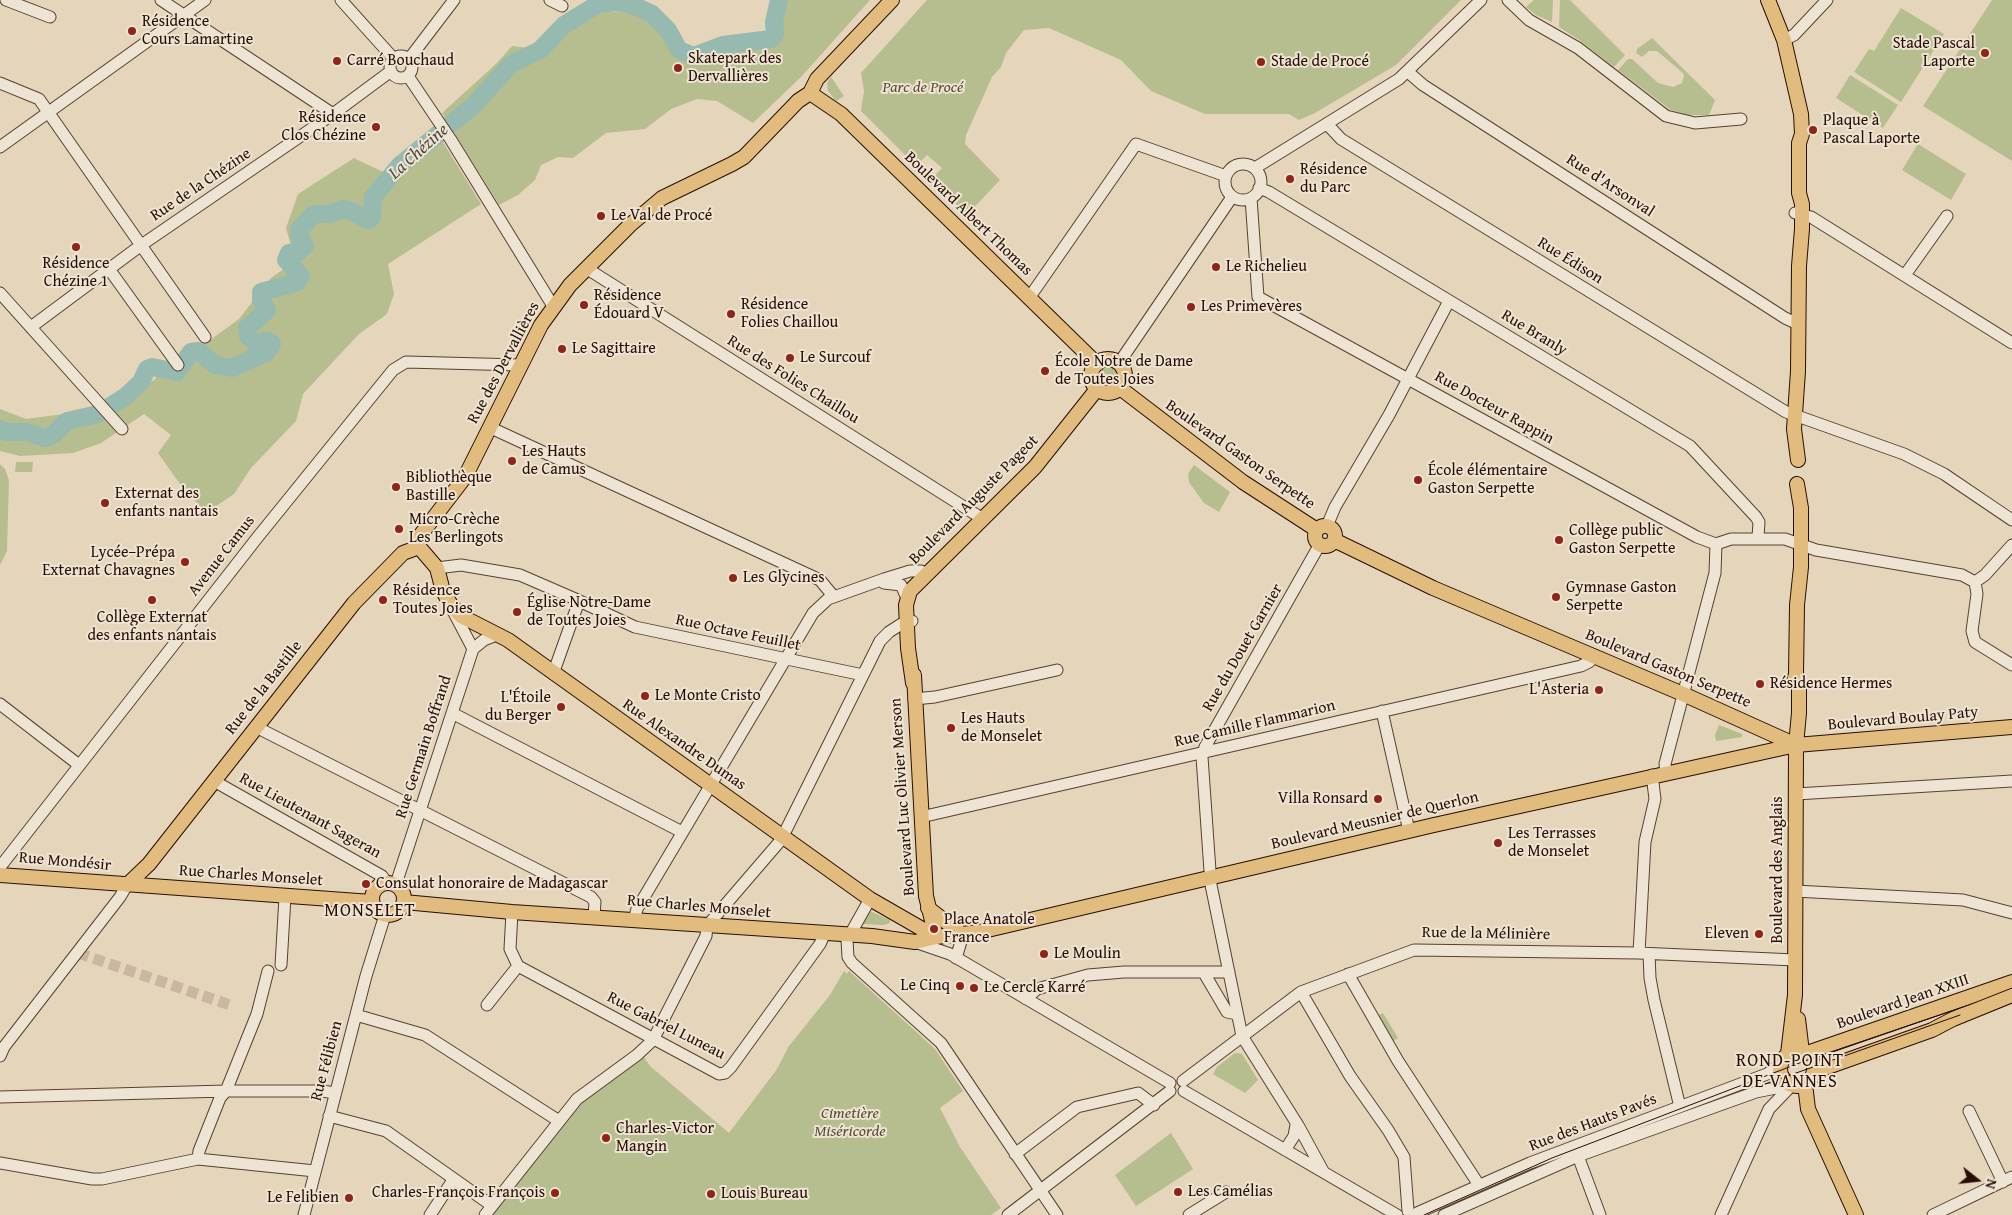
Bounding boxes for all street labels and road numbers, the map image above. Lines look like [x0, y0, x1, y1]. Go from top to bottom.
street label: Rue de la Chézine [147, 144, 255, 226]
street label: Boulevard Albert Thomas [900, 148, 1036, 280]
street label: Rue d'Arsonval [1562, 150, 1658, 222]
street label: Rue Édison [1534, 233, 1606, 289]
street label: Rue des Dervallières [464, 299, 544, 427]
street label: Rue Branly [1498, 306, 1570, 360]
street label: Rue des Folies Chaillou [723, 332, 863, 428]
street label: Rue Docteur Rappin [1431, 367, 1557, 449]
street label: Boulevard Gaston Serpette [1162, 396, 1318, 514]
street label: Boulevard Auguste Pageot [905, 431, 1043, 569]
street label: Avenue Camus [185, 512, 259, 600]
street label: Rue du Douet Garnier [1199, 581, 1287, 715]
street label: Rue Octave Feuillet [674, 610, 802, 656]
street label: Boulevard Gaston Serpette [1582, 625, 1754, 713]
street label: Rue de la Bastille [221, 637, 307, 739]
street label: Rue Germain Boffrand [392, 673, 456, 821]
street label: Rue Alexandre Dumas [619, 695, 749, 795]
street label: Rue Camille Flammarion [1173, 696, 1337, 752]
street label: Boulevard Luc Olivier Merson [887, 697, 919, 897]
street label: Boulevard Boulay Paty [1827, 703, 1979, 735]
street label: Rue Lieutenant Sageran [236, 769, 384, 863]
street label: Boulevard Meusnier de Querlon [1270, 788, 1480, 854]
street label: Boulevard des Anglais [1768, 796, 1788, 944]
street label: Rue Mondésir [18, 848, 112, 876]
street label: Rue Charles Monselet [178, 861, 324, 891]
street label: Rue Charles Monselet [626, 891, 772, 923]
street label: Rue de la Mélinière [1422, 923, 1550, 945]
street label: Boulevard Jean XXIII [1834, 970, 1972, 1034]
street label: Rue Gabriel Luneau [604, 988, 728, 1064]
street label: Rue Félibien [307, 1019, 347, 1103]
street label: Rue des Hauts Pavés [1527, 1090, 1659, 1156]

